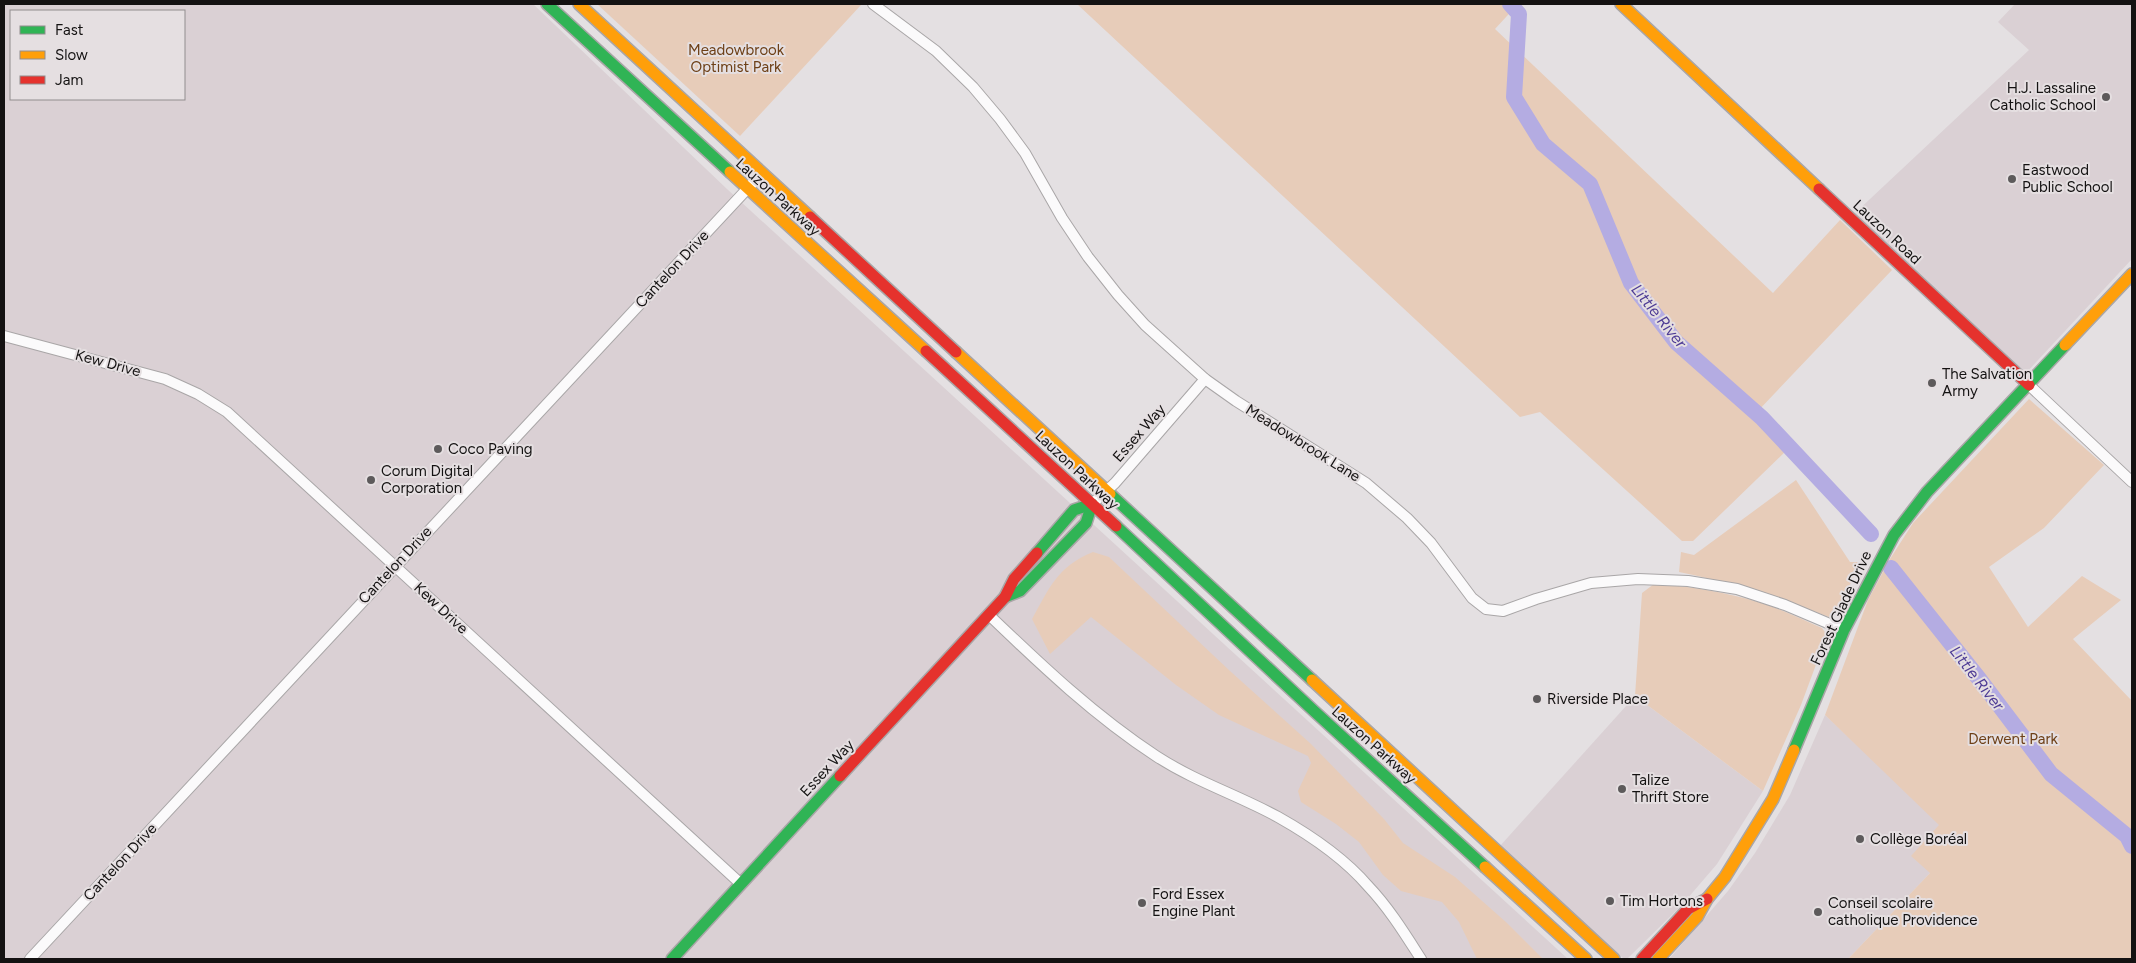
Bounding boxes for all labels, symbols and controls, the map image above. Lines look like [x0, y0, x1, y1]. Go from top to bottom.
legend [10, 10, 185, 100]
text: Fast [55, 21, 84, 39]
park label: Meadowbrook Optimist Park [688, 41, 785, 76]
text: Slow [55, 46, 88, 64]
text: Jam [55, 71, 83, 89]
place label: H.J. Lassaline Catholic School [1990, 79, 2096, 114]
marker: H.J. Lassaline Catholic School [2100, 91, 2112, 103]
street label: Lauzon Parkway [732, 154, 824, 240]
place label: Eastwood Public School [2022, 161, 2113, 196]
marker: Eastwood Public School [2006, 173, 2018, 185]
street label: Lauzon Road [1849, 196, 1925, 268]
street label: Cantelon Drive [632, 227, 712, 311]
water label: Little River [1627, 280, 1691, 352]
street label: Kew Drive [73, 346, 143, 380]
place label: The Salvation Army [1942, 365, 2032, 400]
marker: The Salvation Army [1926, 377, 1938, 389]
street label: Essex Way [1109, 400, 1169, 466]
street label: Meadowbrook Lane [1242, 400, 1364, 486]
street label: Lauzon Parkway [1032, 427, 1123, 513]
place label: Coco Paving [448, 440, 533, 458]
marker: Coco Paving [432, 443, 444, 455]
place label: Corum Digital Corporation [381, 462, 473, 497]
marker: Corum Digital Corporation [365, 474, 377, 486]
street label: Cantelon Drive [355, 523, 435, 607]
street label: Forest Glade Drive [1807, 548, 1875, 668]
street label: Kew Drive [410, 579, 472, 637]
water label: Little River [1946, 642, 2008, 715]
place label: Riverside Place [1547, 690, 1648, 708]
marker: Riverside Place [1531, 693, 1543, 705]
street label: Lauzon Parkway [1328, 702, 1420, 788]
park label: Derwent Park [1968, 730, 2059, 748]
street label: Essex Way [796, 736, 858, 800]
place label: Talize Thrift Store [1632, 771, 1709, 806]
marker: Talize Thrift Store [1616, 783, 1628, 795]
street label: Cantelon Drive [80, 820, 160, 904]
place label: Collège Boréal [1870, 830, 1967, 848]
marker: Collège Boréal [1854, 833, 1866, 845]
place label: Ford Essex Engine Plant [1152, 885, 1236, 920]
place label: Tim Hortons [1620, 892, 1703, 910]
place label: Conseil scolaire catholique Providence [1828, 894, 1977, 929]
marker: Tim Hortons [1604, 895, 1616, 907]
marker: Ford Essex Engine Plant [1136, 897, 1148, 909]
marker: Conseil scolaire catholique Providence [1812, 906, 1824, 918]

